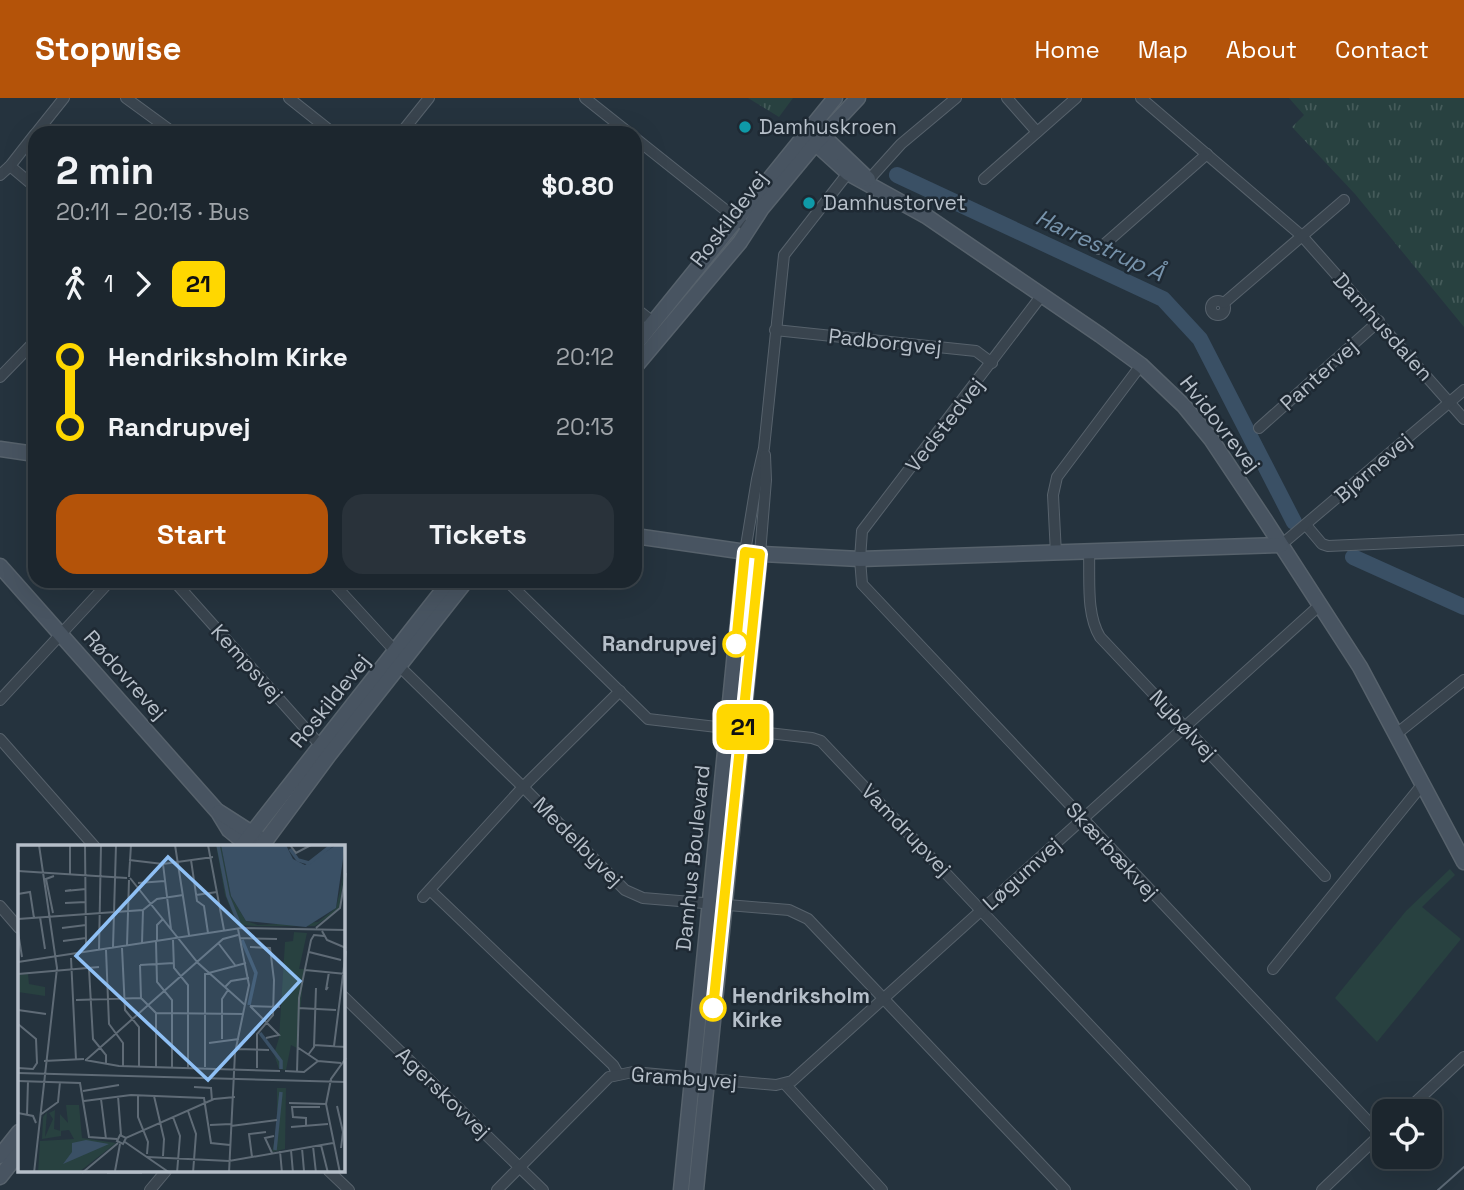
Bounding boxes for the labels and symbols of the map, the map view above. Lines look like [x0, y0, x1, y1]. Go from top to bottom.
place label: Damhuskroen [759, 113, 897, 140]
marker: Damhuskroen [737, 119, 753, 135]
street label: Roskildevej [684, 165, 773, 272]
place label: Damhustorvet [823, 189, 966, 216]
marker: Damhustorvet [801, 195, 817, 211]
water label: Harrestrup Å [1031, 202, 1170, 288]
street label: Damhusdalen [1328, 267, 1439, 387]
street label: Padborgvej [827, 322, 943, 361]
street label: Pantervej [1274, 333, 1363, 417]
street label: Hvidovrevej [1174, 370, 1267, 478]
street label: Vedstedvej [899, 372, 990, 477]
street label: Bjørnevej [1329, 427, 1417, 508]
street label: Kempsvej [205, 618, 289, 707]
street label: Rødovrevej [78, 624, 173, 725]
place label: Randrupvej [602, 630, 717, 657]
marker: Randrupvej [723, 631, 749, 657]
street label: Roskildevej [284, 648, 376, 753]
street label: Nybølvej [1144, 684, 1223, 766]
line badge: 21 [712, 704, 774, 750]
street label: Damhus Boulevard [669, 764, 716, 952]
street label: Vamdrupvej [856, 778, 957, 882]
street label: Medelbyvej [528, 791, 629, 892]
street label: Skærbækvej [1060, 796, 1165, 905]
street label: Løgumvej [977, 831, 1067, 916]
inset map [18, 845, 345, 1172]
place label: Hendriksholm Kirke [732, 982, 870, 1033]
marker: Hendriksholm Kirke [700, 995, 726, 1021]
street label: Agerskovvej [390, 1041, 496, 1144]
street label: Grambyvej [630, 1060, 738, 1095]

